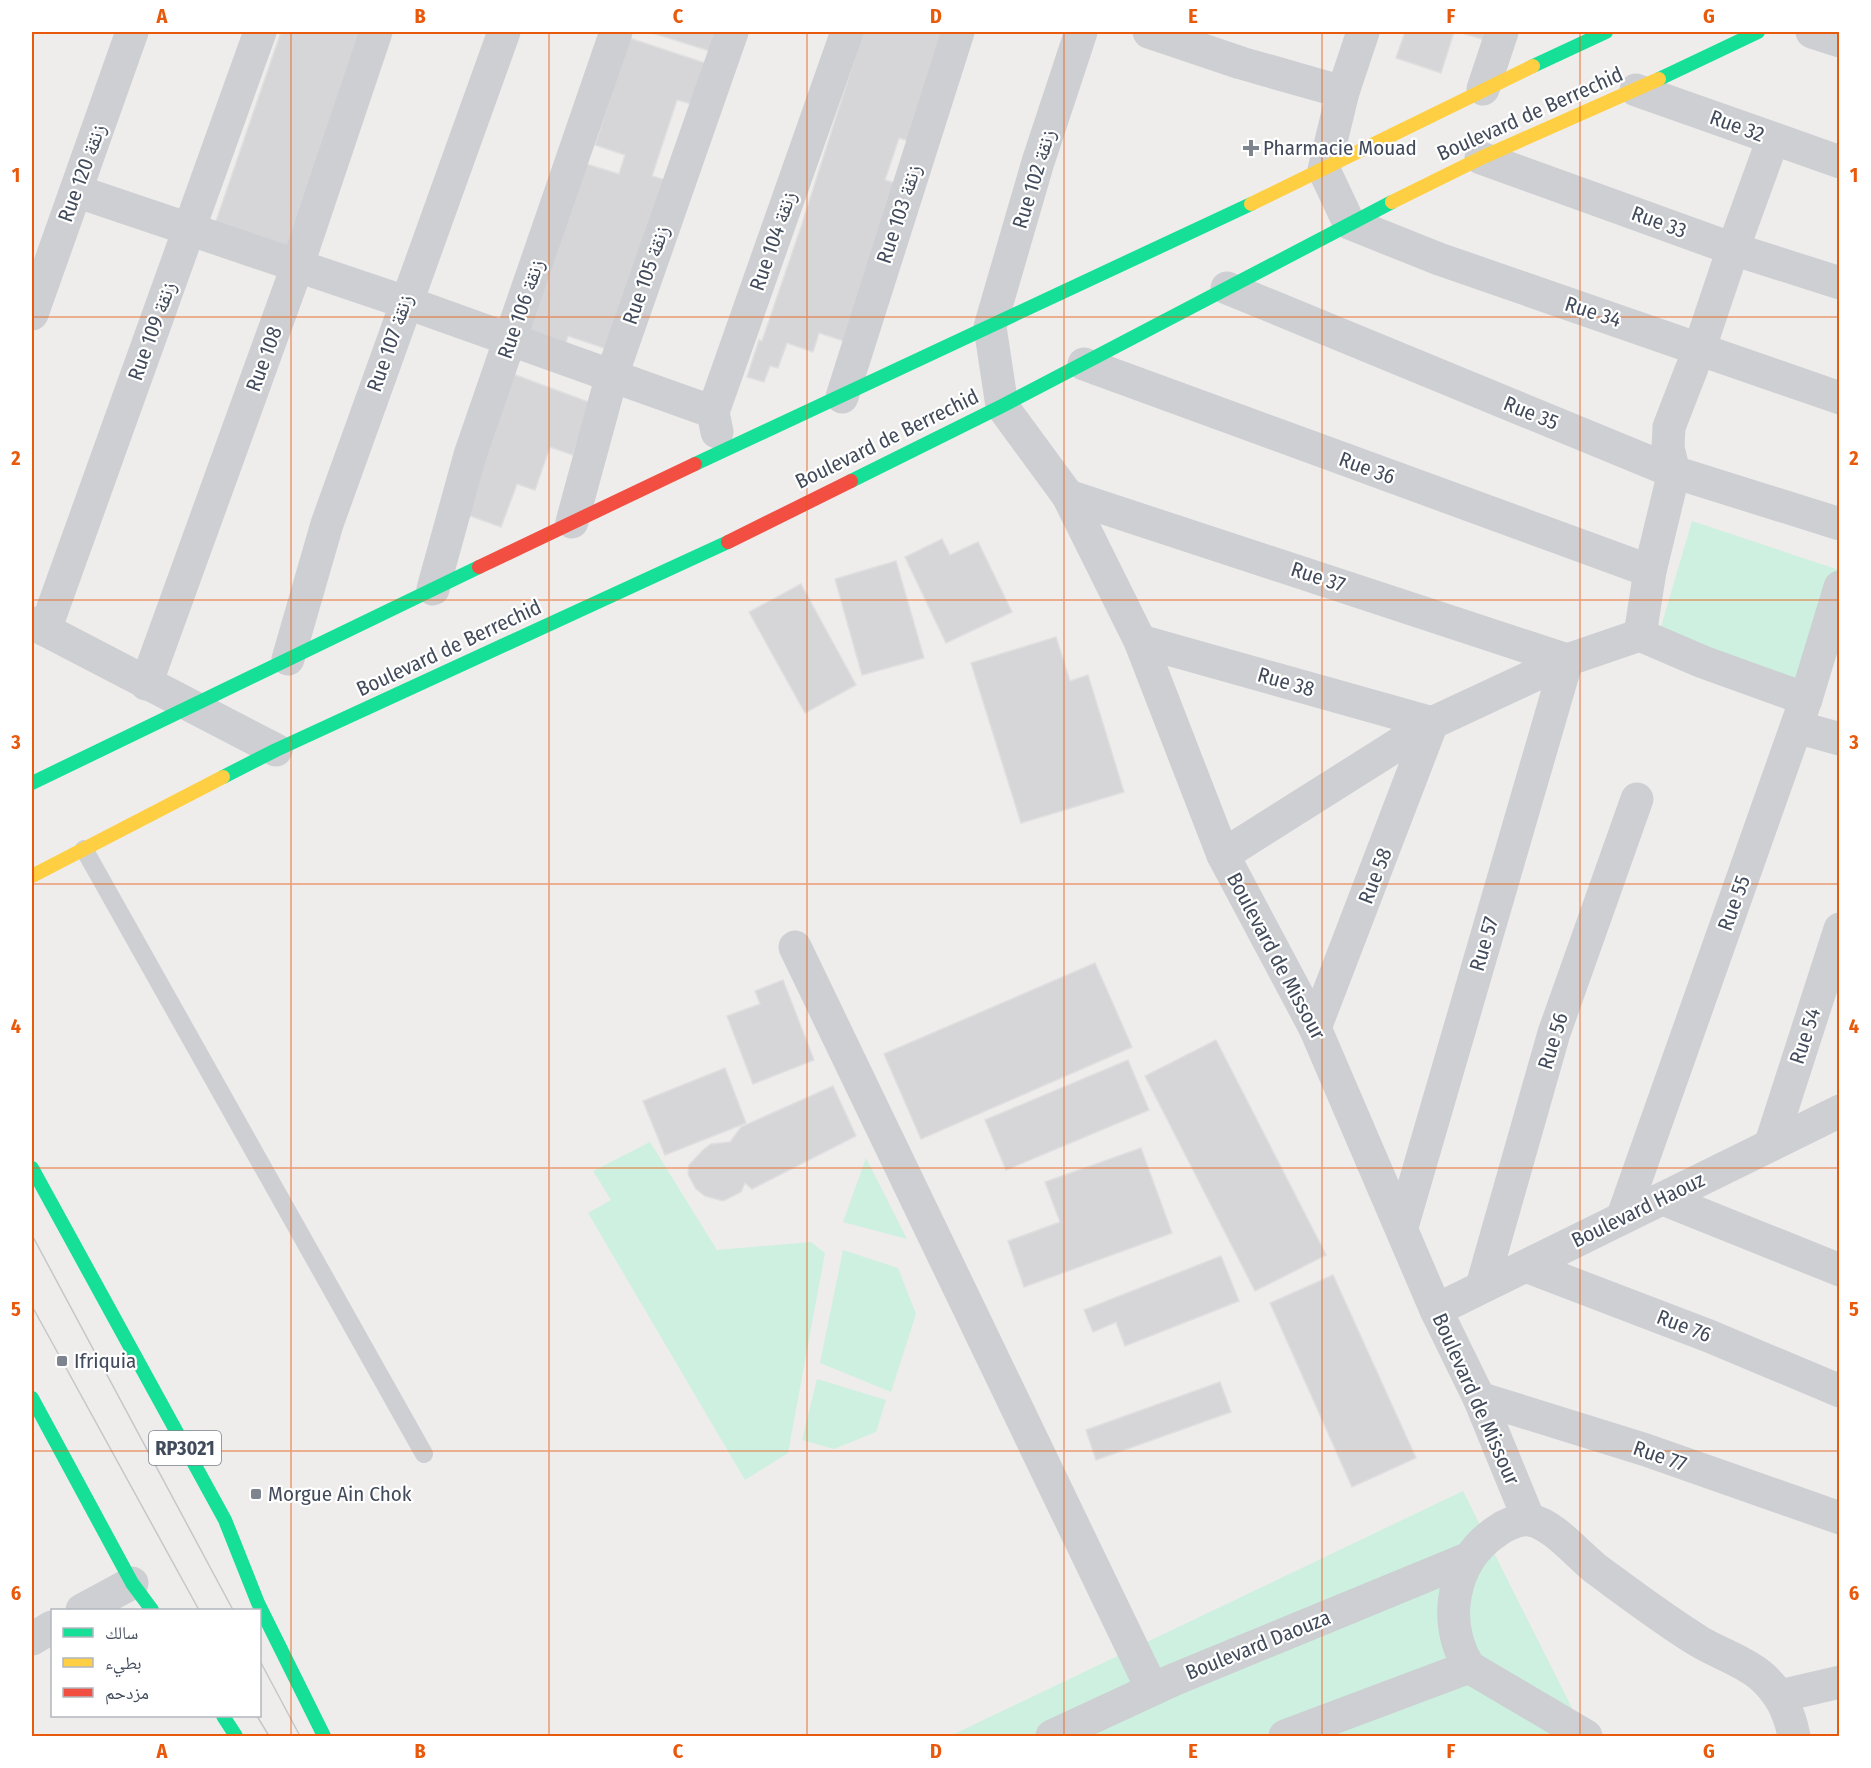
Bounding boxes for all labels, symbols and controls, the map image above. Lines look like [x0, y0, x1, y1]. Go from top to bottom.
text: A [156, 4, 169, 28]
text: B [414, 4, 426, 28]
text: C [673, 4, 684, 28]
text: D [930, 4, 942, 28]
text: E [1188, 4, 1198, 28]
text: F [1447, 4, 1456, 28]
text: G [1703, 4, 1715, 28]
street label: Boulevard de Berrechid [1433, 61, 1627, 167]
street label: Rue 32 [1706, 104, 1768, 148]
street label: Rue 120 زنقة [52, 120, 112, 226]
street label: Rue 102 زنقة [1007, 126, 1061, 232]
place label: Pharmacie Mouad [1263, 135, 1417, 161]
marker: Pharmacie Mouad [1244, 141, 1258, 155]
street label: Rue 103 زنقة [871, 161, 927, 267]
text: 1 [12, 163, 20, 187]
text: 1 [1850, 163, 1858, 187]
street label: Rue 104 زنقة [744, 188, 802, 294]
street label: Rue 33 [1628, 200, 1690, 244]
street label: Rue 105 زنقة [617, 222, 675, 328]
street label: Rue 106 زنقة [492, 256, 550, 362]
street label: Rue 109 زنقة [122, 278, 182, 384]
street label: Rue 107 زنقة [361, 291, 419, 395]
street label: Rue 34 [1562, 291, 1624, 333]
street label: Rue 108 [240, 323, 288, 395]
street label: Boulevard de Berrechid [791, 383, 983, 495]
street label: Rue 35 [1500, 390, 1562, 436]
text: 2 [10, 446, 21, 470]
street label: Rue 36 [1335, 446, 1399, 490]
text: 2 [1848, 446, 1859, 470]
street label: Rue 37 [1288, 556, 1348, 598]
street label: Boulevard de Berrechid [352, 594, 546, 702]
street label: Rue 38 [1255, 662, 1317, 702]
text: 3 [10, 730, 21, 754]
text: 3 [1848, 730, 1859, 754]
street label: Rue 58 [1352, 844, 1398, 908]
street label: Boulevard de Missour [1221, 868, 1331, 1045]
street label: Rue 55 [1712, 872, 1756, 934]
street label: Rue 57 [1464, 914, 1504, 974]
street label: Rue 54 [1784, 1005, 1826, 1067]
street label: Rue 56 [1532, 1010, 1574, 1072]
text: 4 [11, 1014, 21, 1038]
text: 4 [1849, 1014, 1859, 1038]
street label: Boulevard Haouz [1567, 1167, 1709, 1253]
text: 5 [11, 1297, 21, 1321]
text: 5 [1849, 1297, 1859, 1321]
street label: Rue 76 [1653, 1304, 1715, 1348]
street label: Boulevard de Missour [1426, 1309, 1526, 1490]
place label: Ifriquia [74, 1348, 136, 1374]
marker: Ifriquia [55, 1354, 69, 1368]
road number: RP3021 [149, 1431, 221, 1465]
street label: Rue 77 [1630, 1435, 1690, 1477]
place label: Morgue Ain Chok [268, 1481, 412, 1507]
marker: Morgue Ain Chok [249, 1487, 263, 1501]
text: 6 [11, 1581, 21, 1605]
text: 6 [1849, 1581, 1859, 1605]
street label: Boulevard Daouza [1182, 1604, 1334, 1686]
legend [51, 1609, 261, 1717]
text: سالك [105, 1622, 138, 1644]
text: بطيء [105, 1652, 142, 1678]
text: مزدحم [105, 1682, 149, 1705]
text: A [156, 1739, 169, 1763]
text: B [414, 1739, 426, 1763]
text: C [673, 1739, 684, 1763]
text: D [930, 1739, 942, 1763]
text: E [1188, 1739, 1198, 1763]
text: F [1447, 1739, 1456, 1763]
text: G [1703, 1739, 1715, 1763]

